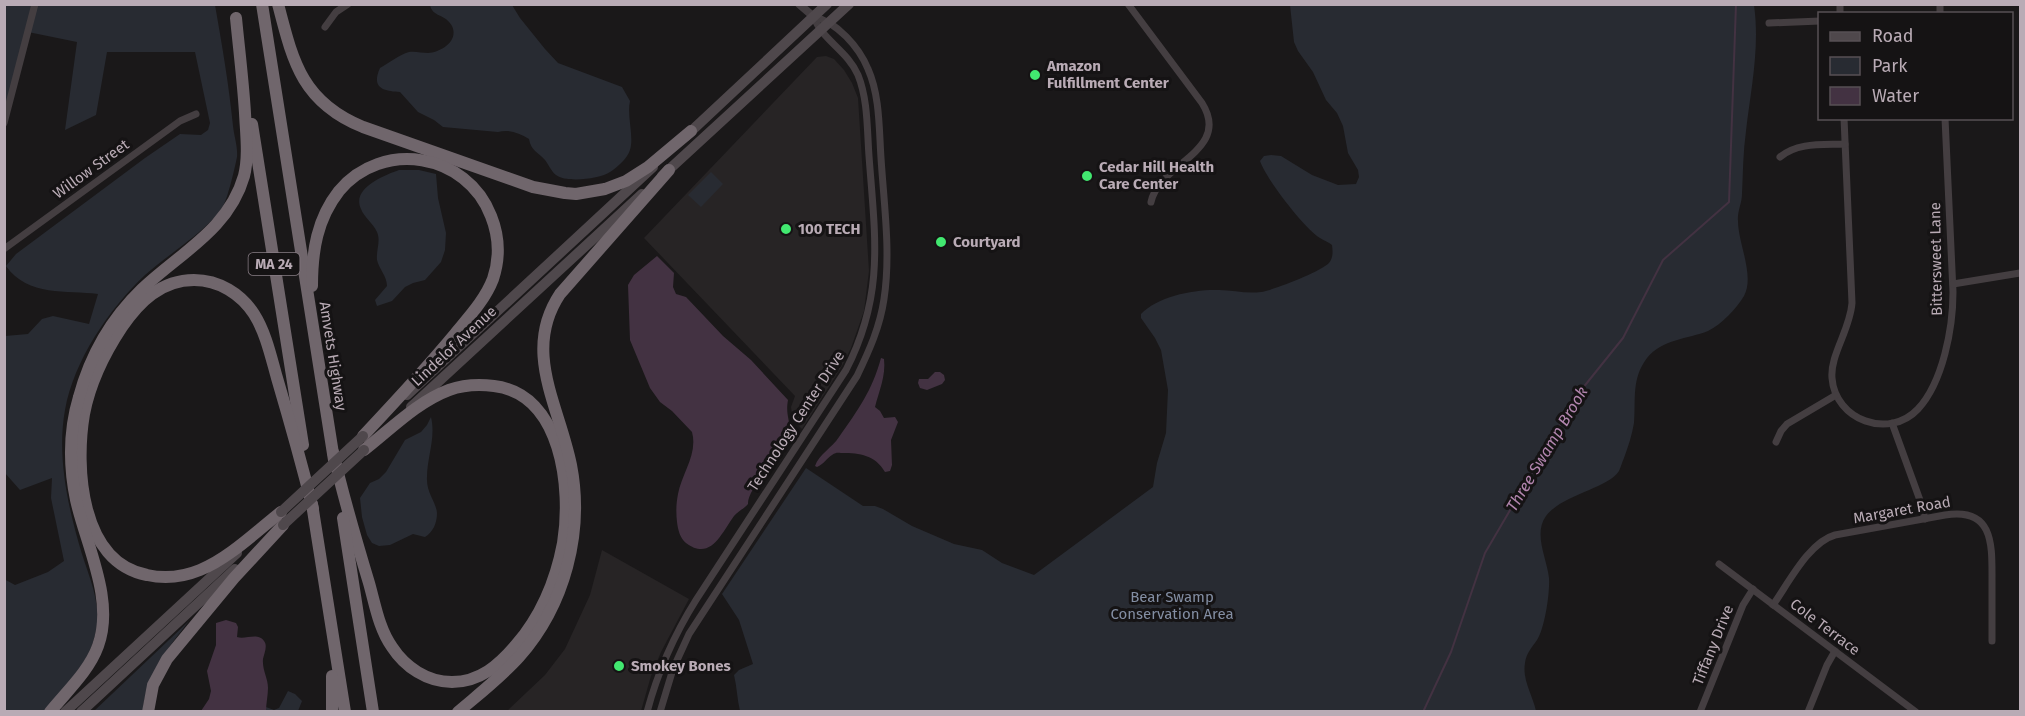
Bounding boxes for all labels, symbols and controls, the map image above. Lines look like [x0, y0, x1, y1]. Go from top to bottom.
legend [1818, 12, 2013, 120]
text: Road [1872, 25, 1914, 47]
text: Park [1872, 55, 1908, 77]
place label: Amazon Fulfillment Center [1046, 57, 1170, 92]
marker: Amazon Fulfillment Center [1028, 68, 1042, 82]
text: Water [1872, 85, 1919, 107]
street label: Willow Street [49, 135, 133, 203]
place label: Cedar Hill Health Care Center [1099, 158, 1214, 193]
marker: Cedar Hill Health Care Center [1080, 169, 1094, 183]
street label: Bittersweet Lane [1926, 202, 1946, 316]
place label: 100 TECH [798, 220, 860, 238]
marker: 100 TECH [779, 222, 793, 236]
place label: Courtyard [953, 233, 1021, 251]
marker: Courtyard [934, 235, 948, 249]
road number: MA 24 [248, 253, 300, 275]
street label: Amvets Highway [315, 300, 351, 412]
street label: Lindelof Avenue [408, 302, 500, 390]
street label: Technology Center Drive [744, 347, 848, 495]
water label: Three Swamp Brook [1502, 383, 1592, 515]
street label: Margaret Road [1852, 493, 1952, 527]
park label: Bear Swamp Conservation Area [1110, 588, 1234, 623]
street label: Cole Terrace [1787, 595, 1863, 659]
street label: Tiffany Drive [1689, 602, 1737, 688]
place label: Smokey Bones [631, 657, 731, 675]
marker: Smokey Bones [612, 659, 626, 673]

